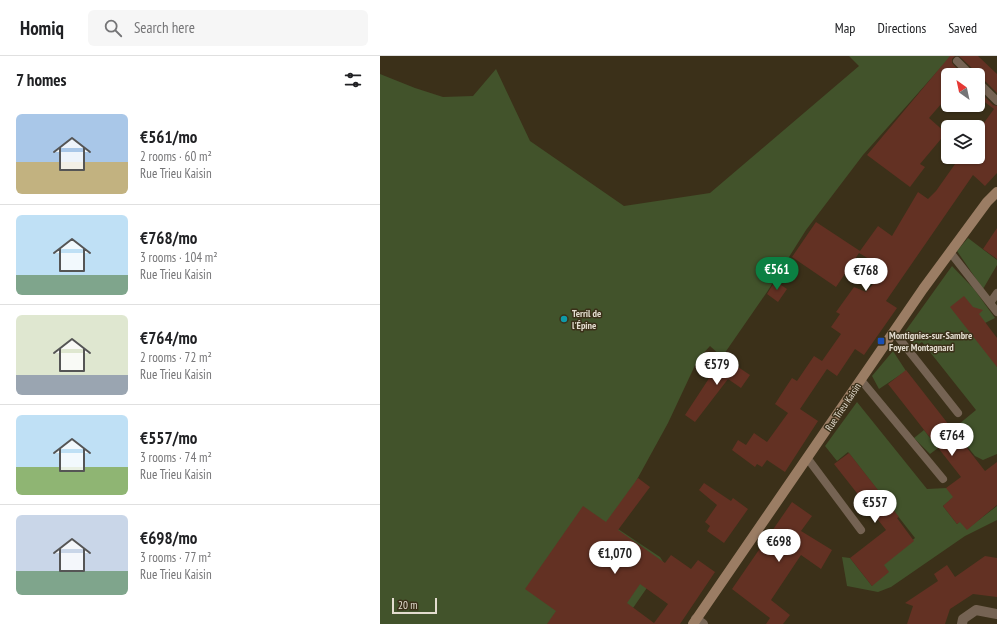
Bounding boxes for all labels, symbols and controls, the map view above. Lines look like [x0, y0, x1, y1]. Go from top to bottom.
search box [88, 10, 368, 46]
text: Homiq [20, 16, 64, 40]
icon: search [102, 17, 124, 39]
text: Search here [134, 18, 195, 37]
text: Map [835, 19, 855, 37]
text: Directions [877, 19, 926, 37]
text: Saved [948, 19, 977, 37]
north arrow [941, 68, 985, 112]
map controls [941, 68, 985, 164]
text: 7 homes [16, 69, 67, 91]
icon: filters [342, 69, 364, 91]
button: layers [941, 120, 985, 164]
text: €561/mo [140, 126, 197, 148]
icon: home [48, 130, 96, 178]
text: 2 rooms · 60 m² [140, 148, 212, 165]
text: Rue Trieu Kaisin [140, 165, 212, 182]
text: €768/mo [140, 227, 197, 249]
icon: home [48, 231, 96, 279]
text: 3 rooms · 104 m² [140, 249, 218, 266]
pin: €561 [753, 257, 801, 291]
pin: €768 [842, 258, 890, 292]
text: €561 [765, 261, 789, 278]
text: €768 [854, 262, 878, 279]
text: Rue Trieu Kaisin [140, 266, 212, 283]
place label: Terril de l'Épine [572, 307, 601, 332]
marker: Terril de l'Épine [559, 314, 569, 324]
text: €764/mo [140, 327, 197, 349]
place label: Montignies-sur-Sambre Foyer Montagnard [889, 329, 972, 354]
icon: home [48, 331, 96, 379]
marker: Montignies-sur-Sambre Foyer Montagnard [876, 336, 886, 346]
text: 2 rooms · 72 m² [140, 349, 212, 366]
pin: €579 [693, 352, 741, 386]
text: €579 [705, 356, 729, 373]
text: Rue Trieu Kaisin [140, 366, 212, 383]
street label: Rue Trieu Kaisin [822, 381, 864, 433]
pin: €764 [928, 423, 976, 457]
text: €557/mo [140, 427, 197, 449]
text: €764 [940, 427, 964, 444]
icon: home [48, 431, 96, 479]
text: 3 rooms · 74 m² [140, 449, 212, 466]
text: Rue Trieu Kaisin [140, 466, 212, 483]
pin: €557 [851, 490, 899, 524]
text: €557 [863, 494, 887, 511]
text: €698/mo [140, 527, 197, 549]
pin: €698 [755, 529, 803, 563]
icon: home [48, 531, 96, 579]
text: €698 [767, 533, 791, 550]
pin: €1,070 [582, 541, 648, 575]
text: €1,070 [598, 545, 632, 562]
text: 3 rooms · 77 m² [140, 549, 211, 566]
text: Rue Trieu Kaisin [140, 566, 212, 583]
scale bar [392, 596, 437, 615]
text: 20 m [398, 598, 417, 612]

